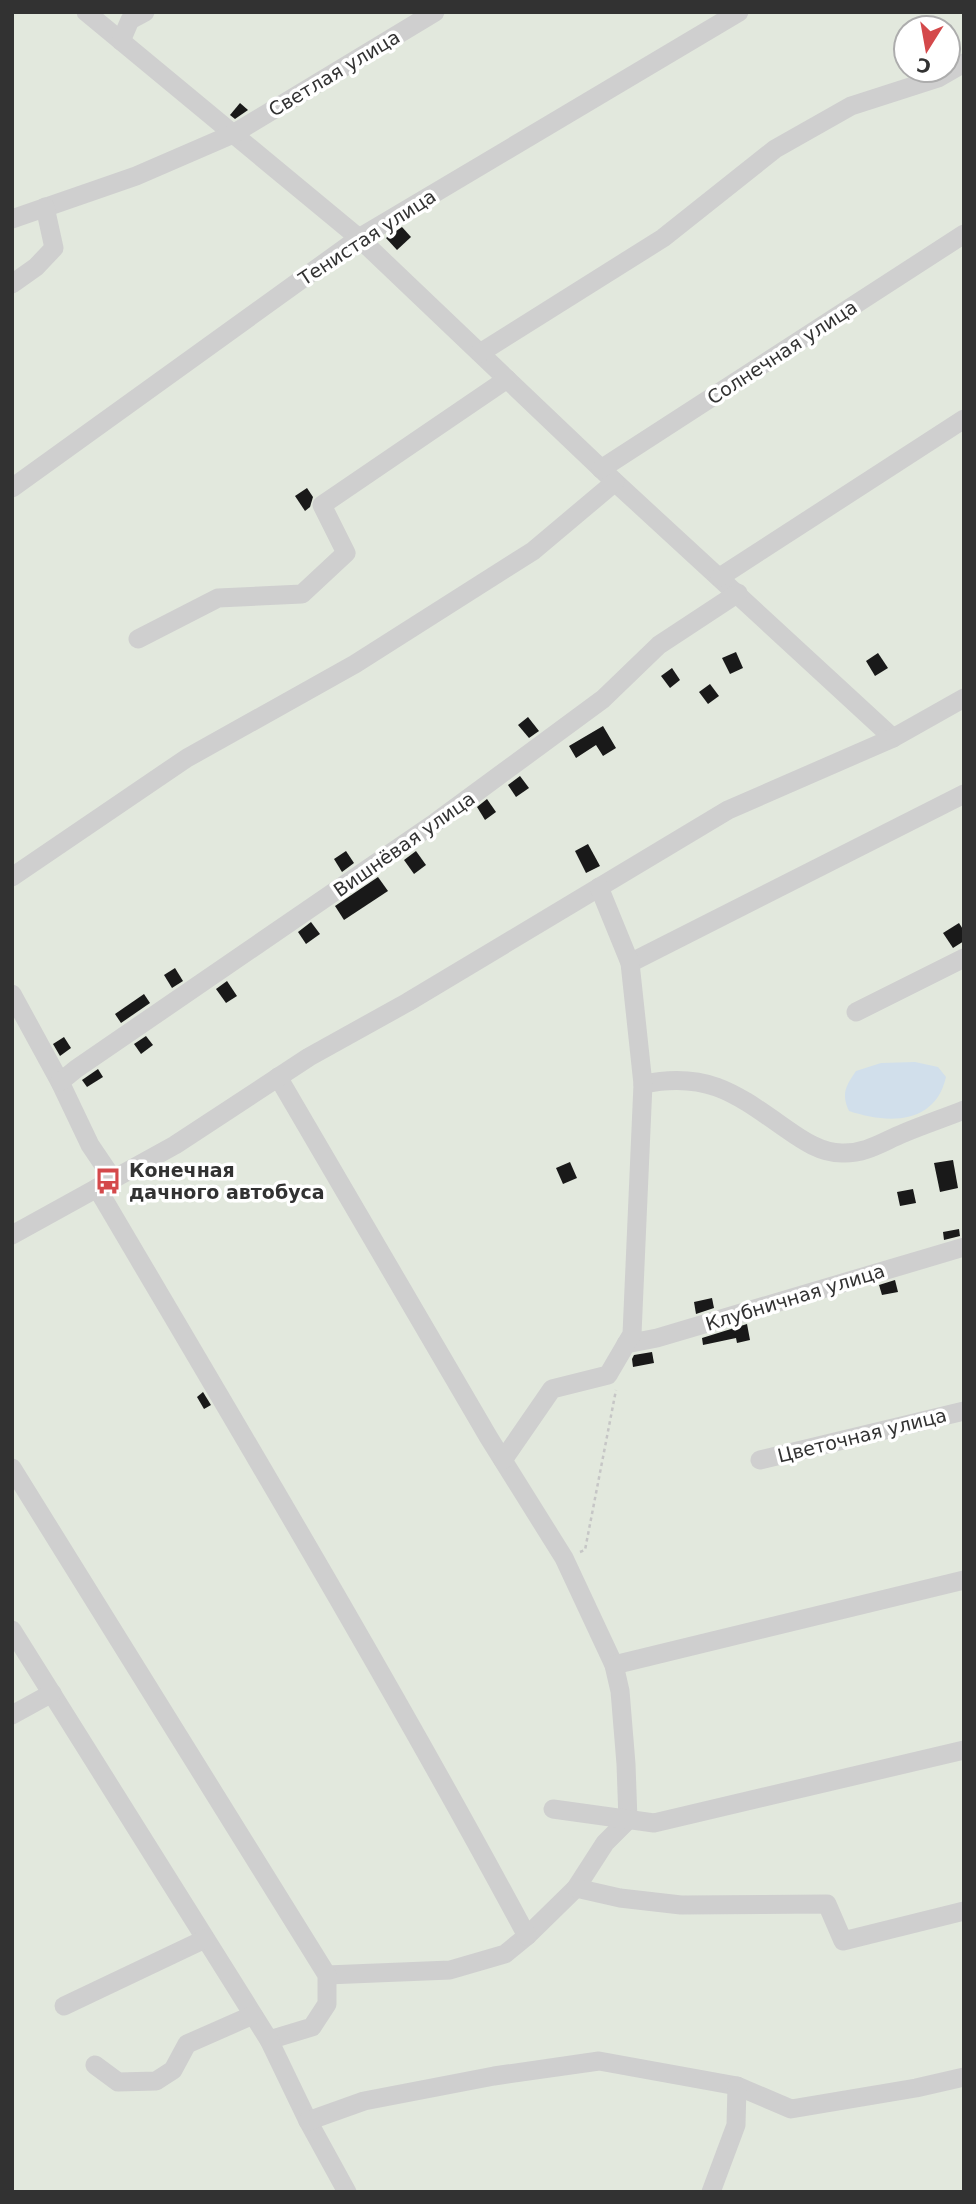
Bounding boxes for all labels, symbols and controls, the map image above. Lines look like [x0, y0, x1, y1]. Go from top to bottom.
north arrow [892, 14, 962, 84]
street label: Светлая улица [265, 25, 403, 121]
text: С [915, 54, 933, 78]
street label: Тенистая улица [293, 184, 440, 290]
street label: Солнечная улица [703, 295, 861, 409]
street label: Вишнёвая улица [329, 787, 479, 901]
place label: Конечная дачного автобуса [129, 1159, 325, 1203]
bus stop icon: Конечная дачного автобуса [93, 1166, 123, 1196]
street label: Клубничная улица [703, 1259, 887, 1335]
street label: Цветочная улица [775, 1403, 949, 1467]

